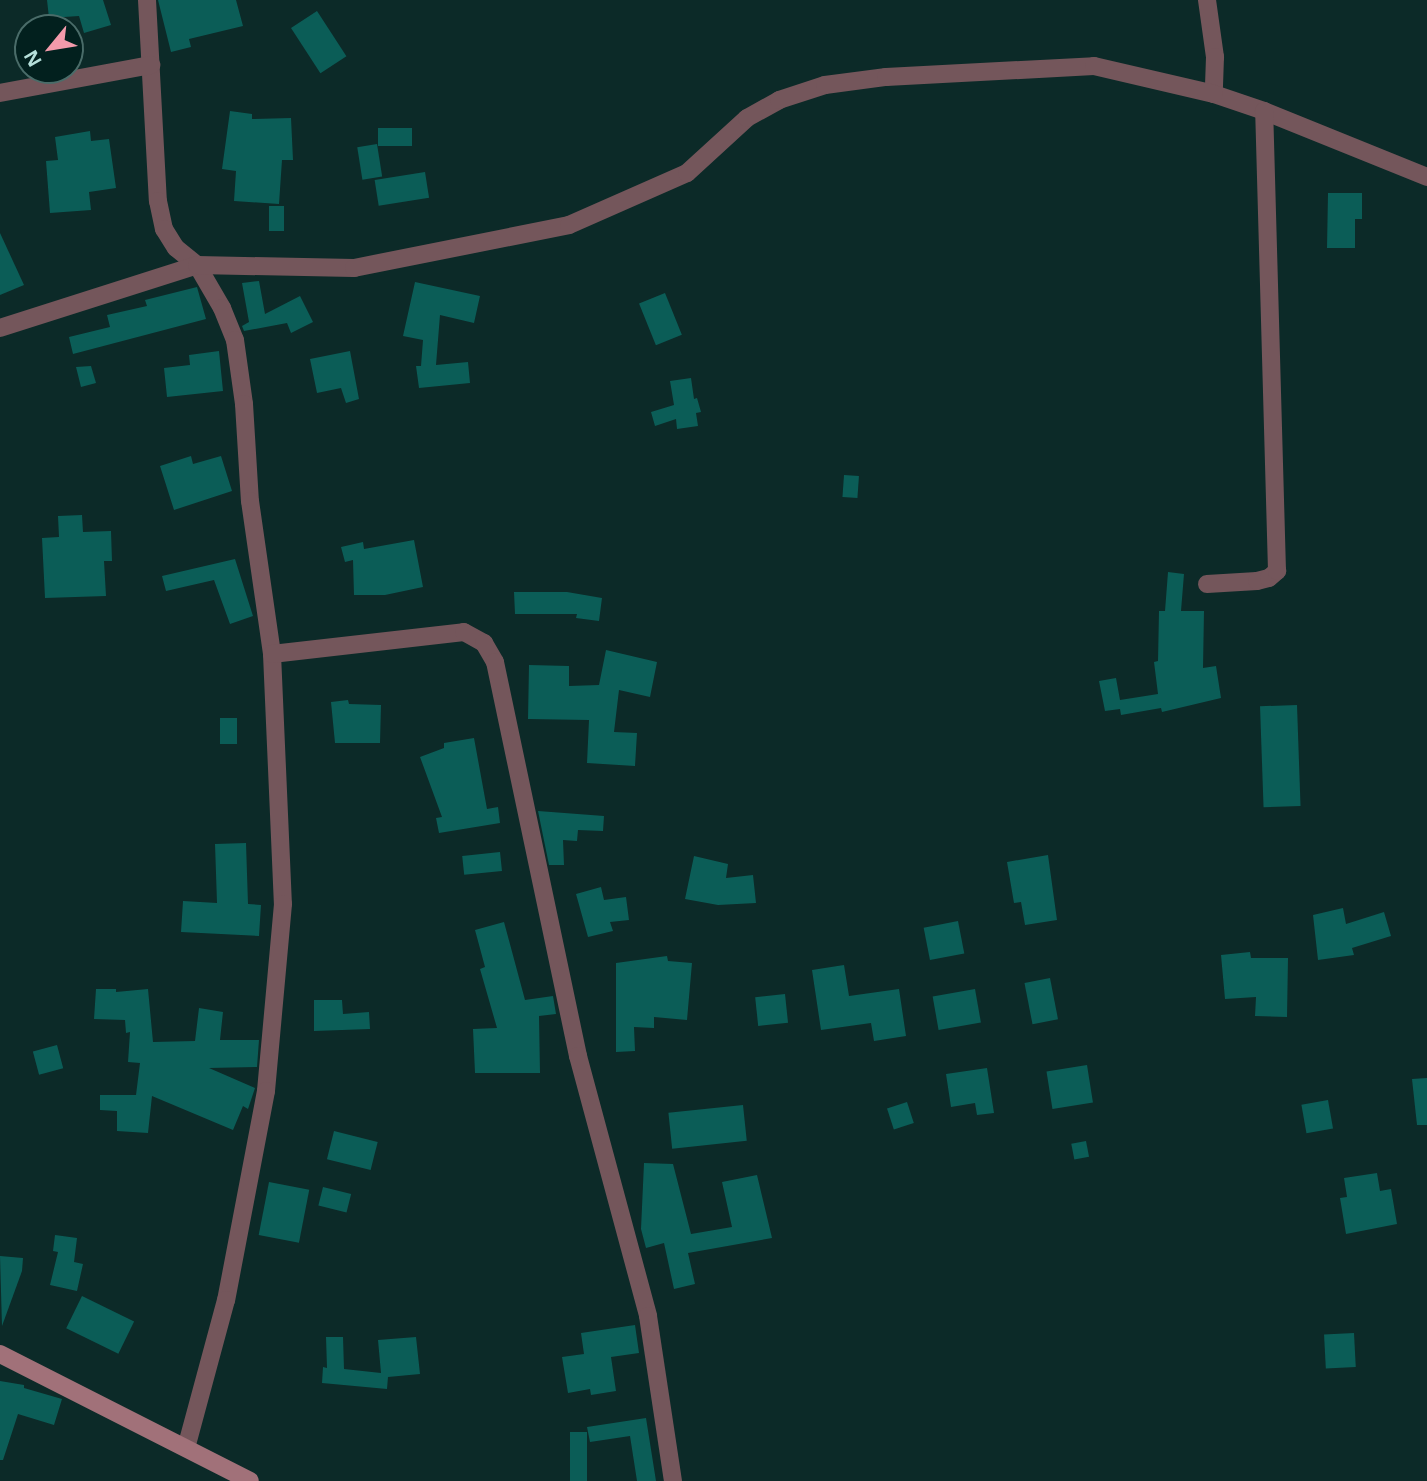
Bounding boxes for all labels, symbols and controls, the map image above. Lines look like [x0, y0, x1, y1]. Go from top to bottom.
north arrow [14, 14, 84, 84]
text: N [17, 45, 48, 72]

